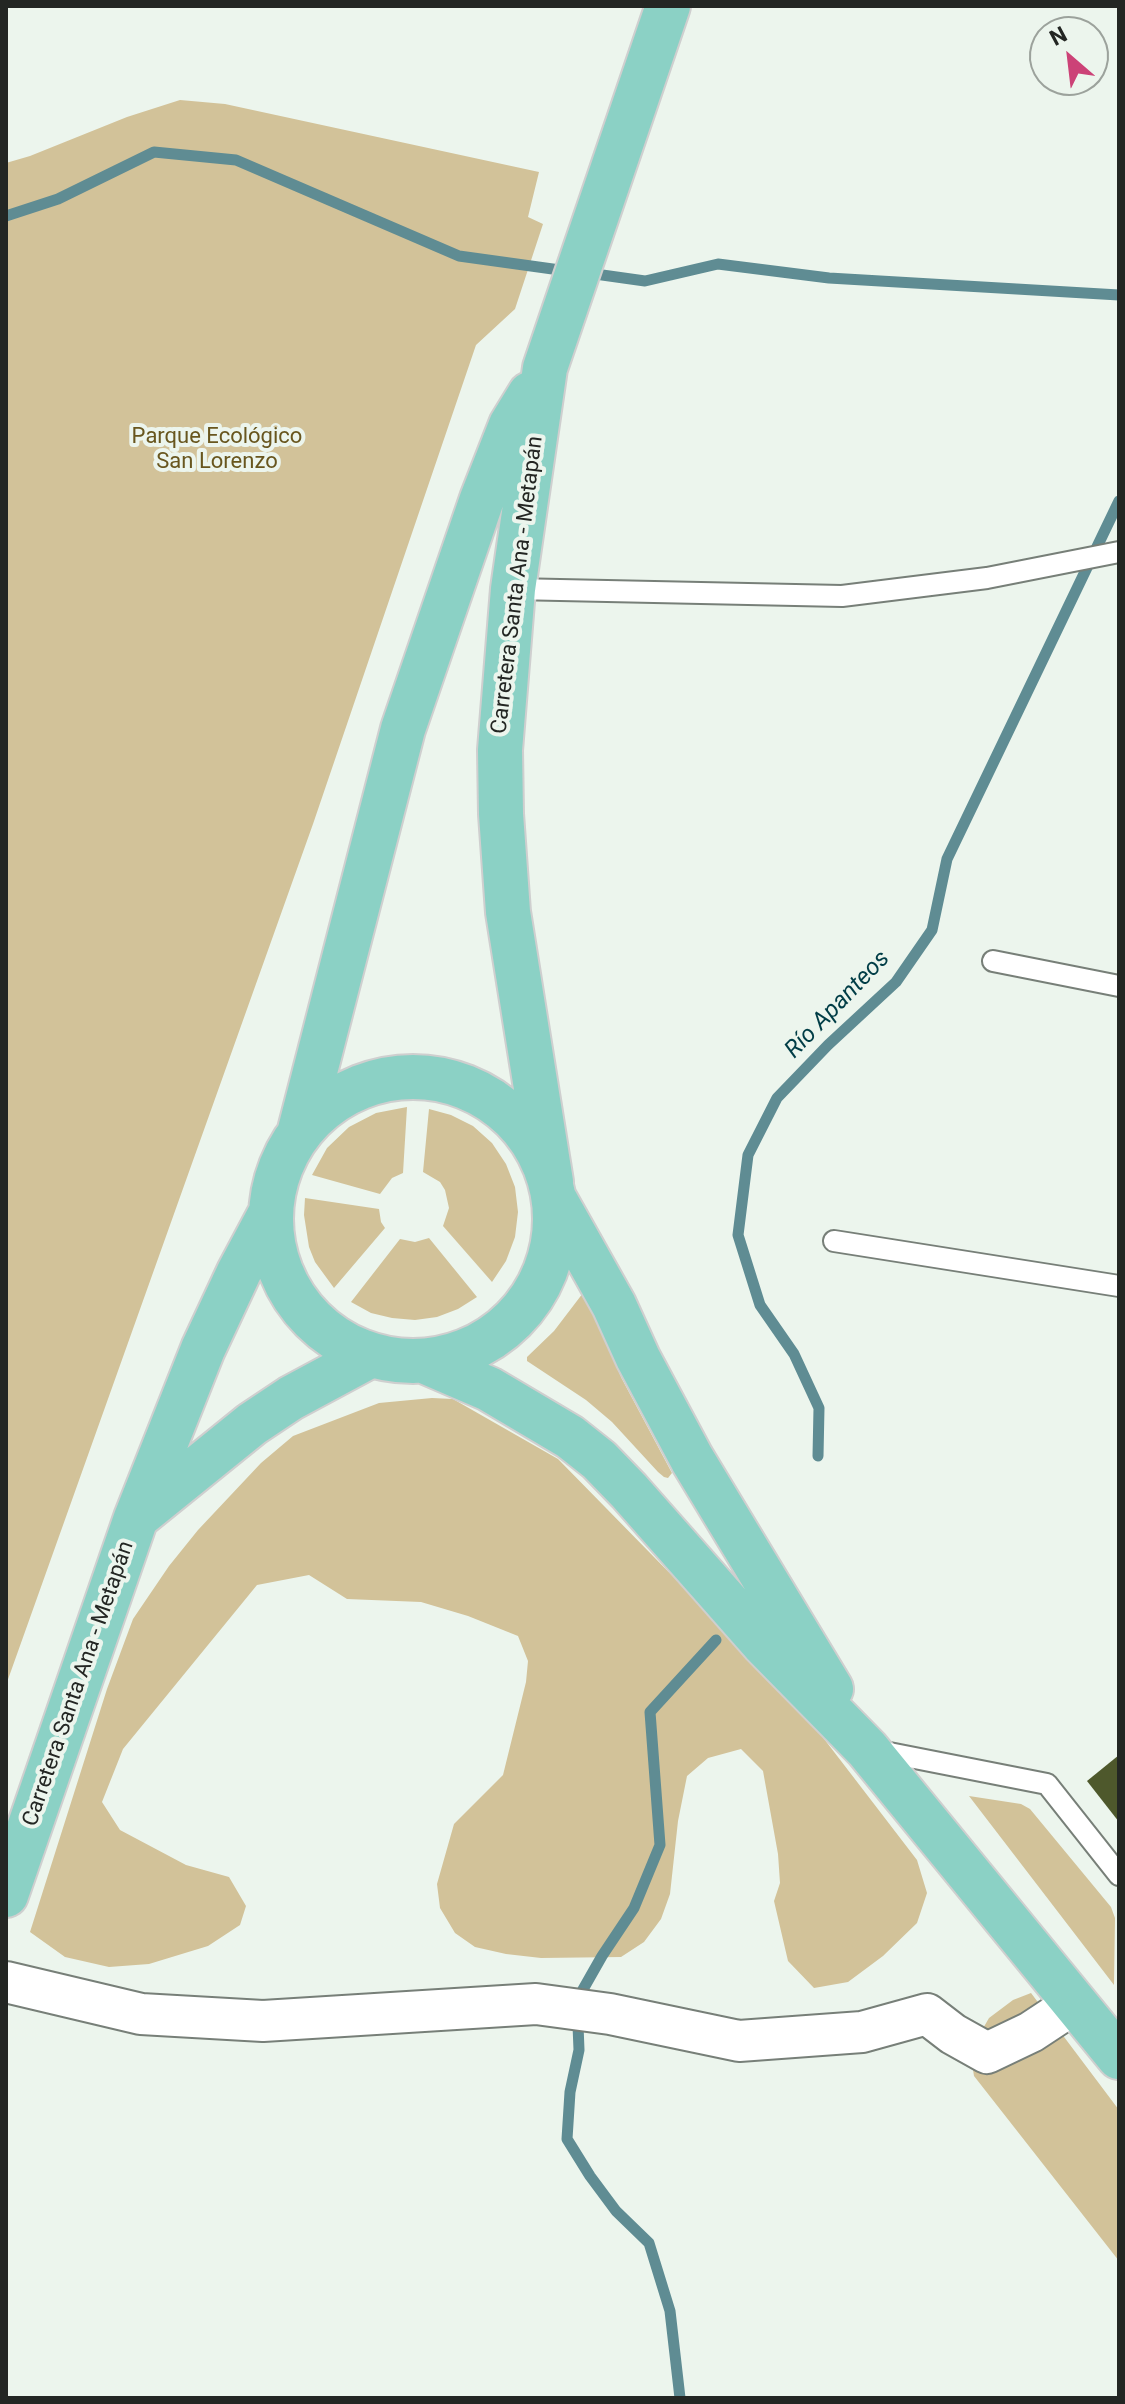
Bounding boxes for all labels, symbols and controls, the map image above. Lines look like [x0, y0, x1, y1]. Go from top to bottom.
north arrow [1029, 16, 1109, 96]
text: N [1046, 21, 1071, 51]
park label: Parque Ecológico San Lorenzo [132, 424, 302, 476]
street label: Carretera Santa Ana - Metapán [487, 435, 549, 735]
water label: Río Apanteos [780, 945, 896, 1065]
street label: Carretera Santa Ana - Metapán [18, 1538, 140, 1830]

